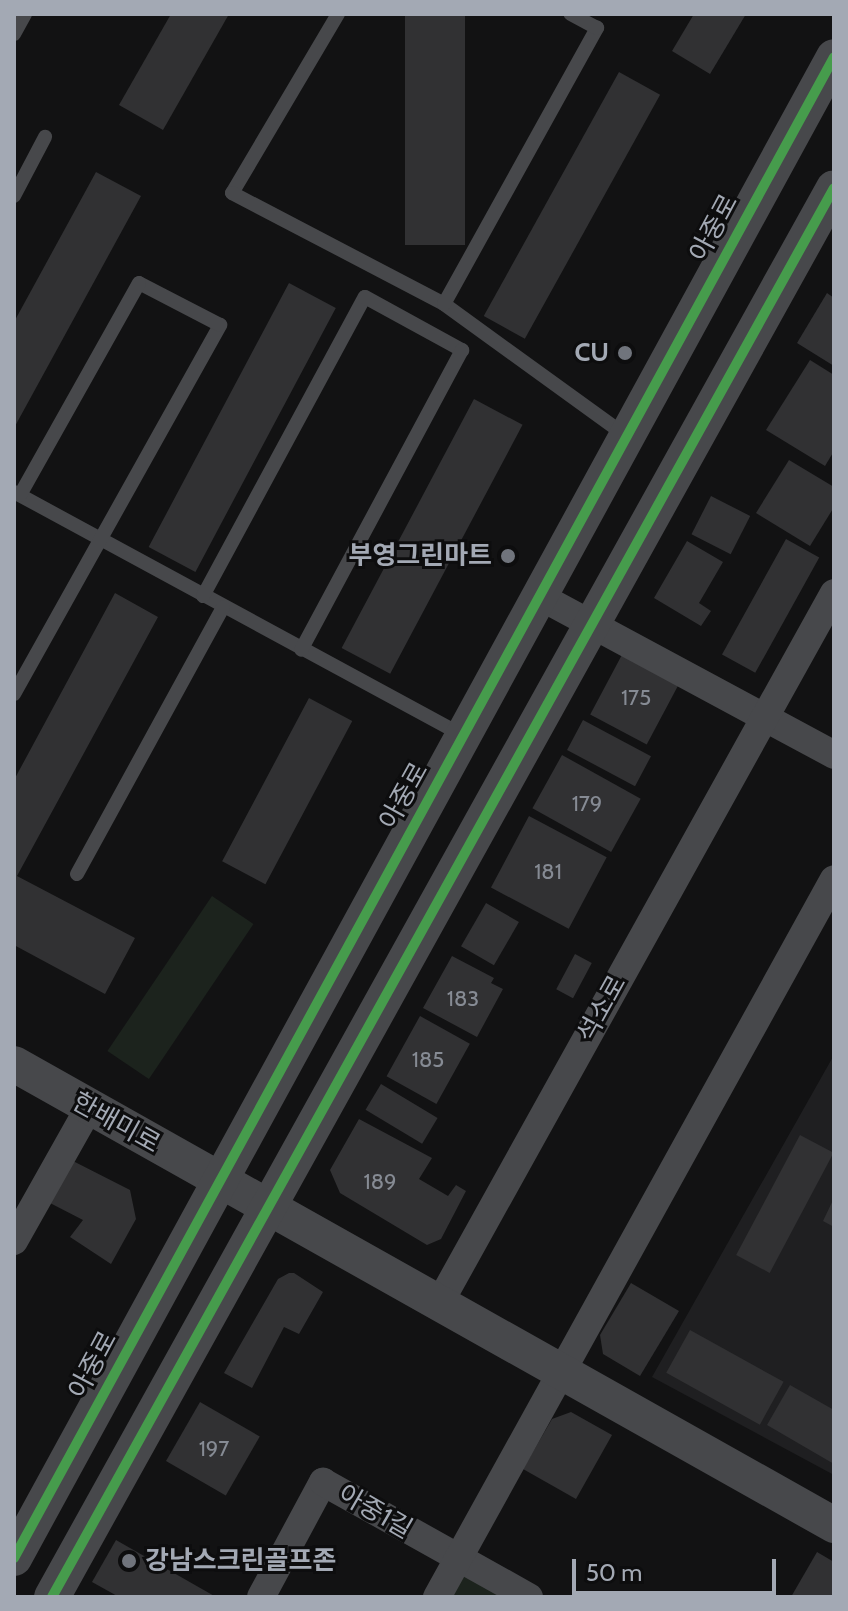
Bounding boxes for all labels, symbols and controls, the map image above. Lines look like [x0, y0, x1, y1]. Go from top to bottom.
street label: 아중로 [683, 189, 745, 267]
place label: CU [574, 337, 609, 369]
marker: CU [616, 344, 634, 362]
place label: 부영그린마트 [348, 540, 492, 572]
marker: 부영그린마트 [499, 547, 517, 565]
house number: 175 [621, 685, 651, 711]
street label: 아중로 [373, 757, 435, 835]
house number: 179 [572, 791, 602, 817]
house number: 181 [534, 859, 562, 885]
street label: 석소로 [571, 970, 633, 1048]
house number: 183 [447, 986, 479, 1012]
house number: 185 [412, 1047, 444, 1073]
street label: 한배미로 [67, 1086, 165, 1160]
house number: 189 [364, 1169, 396, 1195]
street label: 아중로 [62, 1326, 124, 1404]
house number: 197 [199, 1436, 229, 1462]
street label: 아중1길 [332, 1478, 418, 1546]
scale bar [576, 1543, 780, 1593]
place label: 강남스크린골프존 [145, 1545, 336, 1577]
marker: 강남스크린골프존 [120, 1552, 138, 1570]
text: 50 m [586, 1558, 642, 1587]

